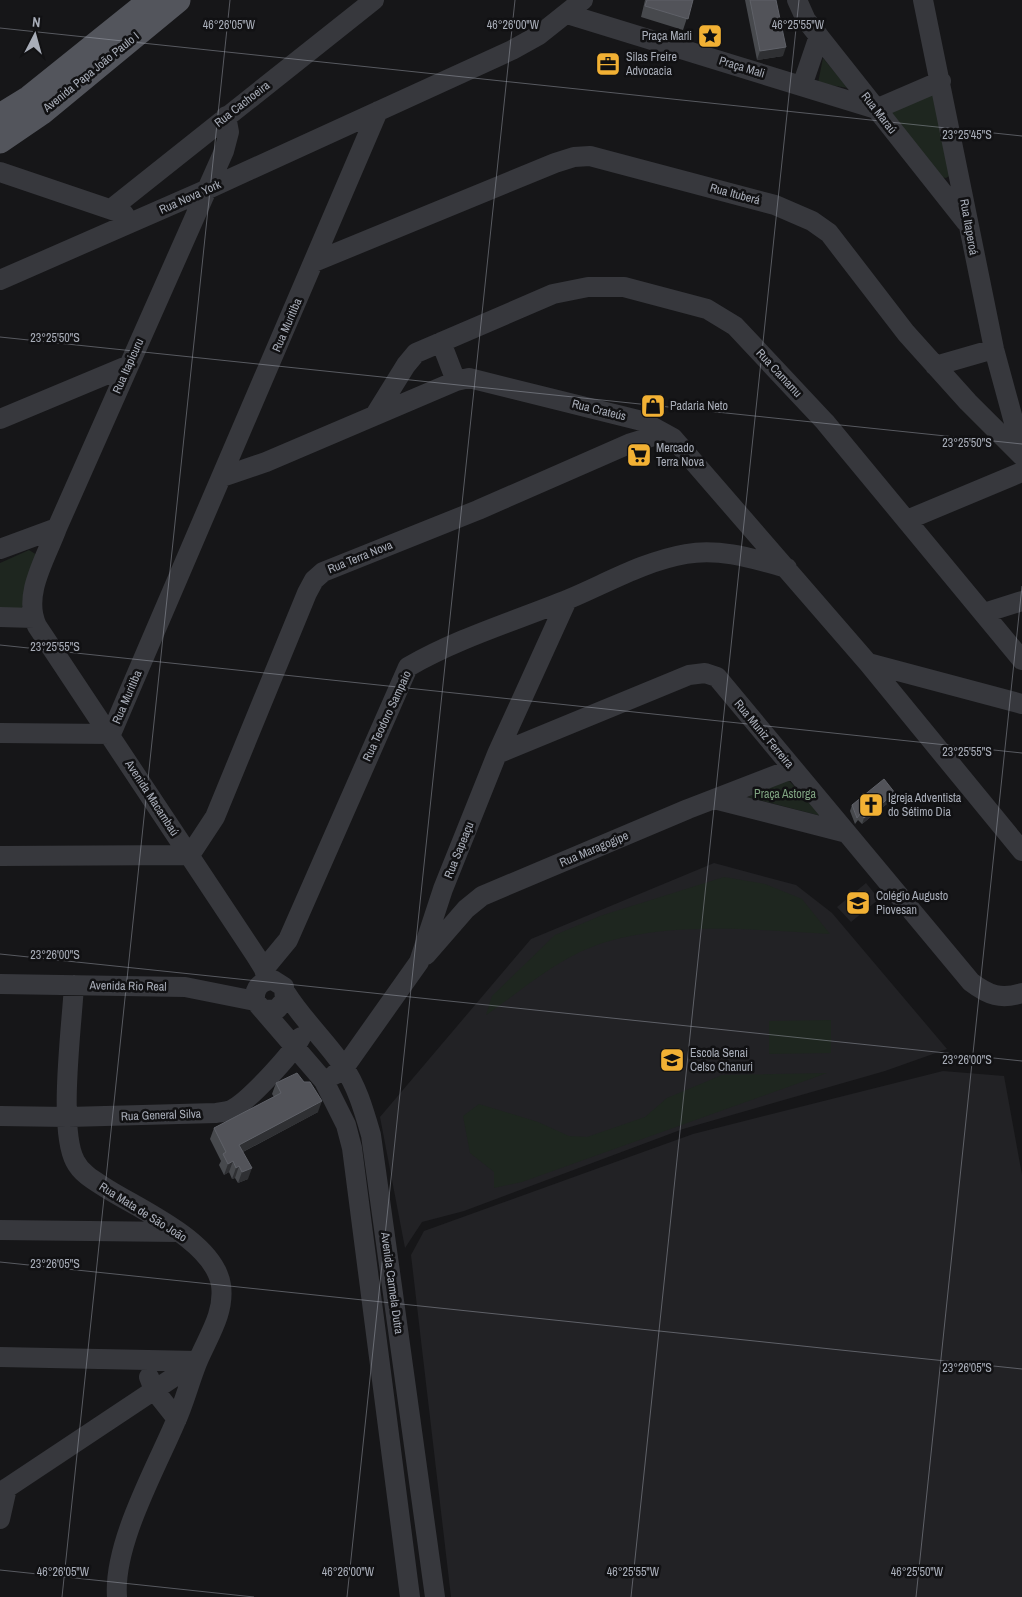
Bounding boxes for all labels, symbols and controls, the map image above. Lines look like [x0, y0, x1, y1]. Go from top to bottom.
north arrow [10, 10, 60, 60]
text: N [31, 13, 41, 31]
text: 46°26'05"W [203, 17, 256, 33]
text: 46°26'00"W [487, 17, 540, 33]
text: 46°25'55"W [772, 17, 825, 33]
place icon: Praça Marli [697, 23, 723, 49]
street label: Avenida Papa João Paulo I [39, 28, 142, 116]
place label: Praça Marli [642, 28, 692, 44]
place label: Silas Freire Advocacia [625, 49, 677, 79]
office icon: Silas Freire Advocacia [595, 51, 621, 77]
street label: Praça Mali [717, 52, 767, 82]
street label: Rua Cachoeira [211, 77, 273, 131]
street label: Rua Maraú [858, 89, 900, 137]
text: 23°25'45"S [942, 127, 992, 143]
street label: Rua Nova York [157, 176, 223, 218]
street label: Rua Ituberá [708, 180, 762, 209]
street label: Rua Itaperoá [956, 198, 982, 257]
street label: Rua Muritiba [269, 295, 306, 354]
text: 23°25'50"S [30, 330, 80, 346]
street label: Rua Itapicuru [109, 336, 147, 396]
street label: Rua Camamu [752, 345, 806, 401]
shop icon: Padaria Neto [640, 393, 666, 419]
street label: Rua Crateús [570, 396, 628, 424]
place label: Padaria Neto [670, 398, 728, 414]
text: 23°25'50"S [942, 435, 992, 451]
place label: Mercado Terra Nova [656, 440, 705, 470]
supermarket icon: Mercado Terra Nova [626, 442, 652, 468]
street label: Rua Terra Nova [325, 537, 395, 577]
text: 23°25'55"S [30, 639, 80, 655]
street label: Rua Muritiba [109, 667, 146, 726]
street label: Rua Teodoro Sampaio [359, 668, 415, 764]
street label: Rua Muniz Ferreira [731, 696, 798, 772]
text: 23°25'55"S [942, 744, 992, 760]
street label: Avenida Macambaú [121, 756, 182, 839]
park label: Praça Astorga [754, 786, 816, 802]
place label: Igreja Adventista do Sétimo Dia [888, 790, 962, 820]
church icon: Igreja Adventista do Sétimo Dia [858, 792, 884, 818]
street label: Rua Sapeaçu [440, 819, 478, 881]
street label: Rua Maragogipe [557, 827, 631, 871]
place label: Colégio Augusto Piovesan [876, 888, 948, 918]
school or university icon: Colégio Augusto Piovesan [845, 890, 871, 916]
text: 23°26'00"S [30, 947, 80, 963]
street label: Avenida Rio Real [88, 977, 167, 995]
place label: Escola Senai Celso Chanuri [690, 1045, 753, 1075]
school or university icon: Escola Senai Celso Chanuri [659, 1047, 685, 1073]
text: 23°26'00"S [942, 1052, 992, 1068]
street label: Rua General Silva [121, 1106, 202, 1124]
street label: Rua Mata de São João [96, 1179, 190, 1245]
street label: Avenida Carmela Dutra [377, 1230, 407, 1335]
text: 23°26'05"S [30, 1256, 80, 1272]
text: 23°26'05"S [942, 1360, 992, 1376]
text: 46°26'05"W [37, 1564, 90, 1580]
text: 46°26'00"W [322, 1564, 375, 1580]
text: 46°25'55"W [607, 1564, 660, 1580]
text: 46°25'50"W [891, 1564, 944, 1580]

